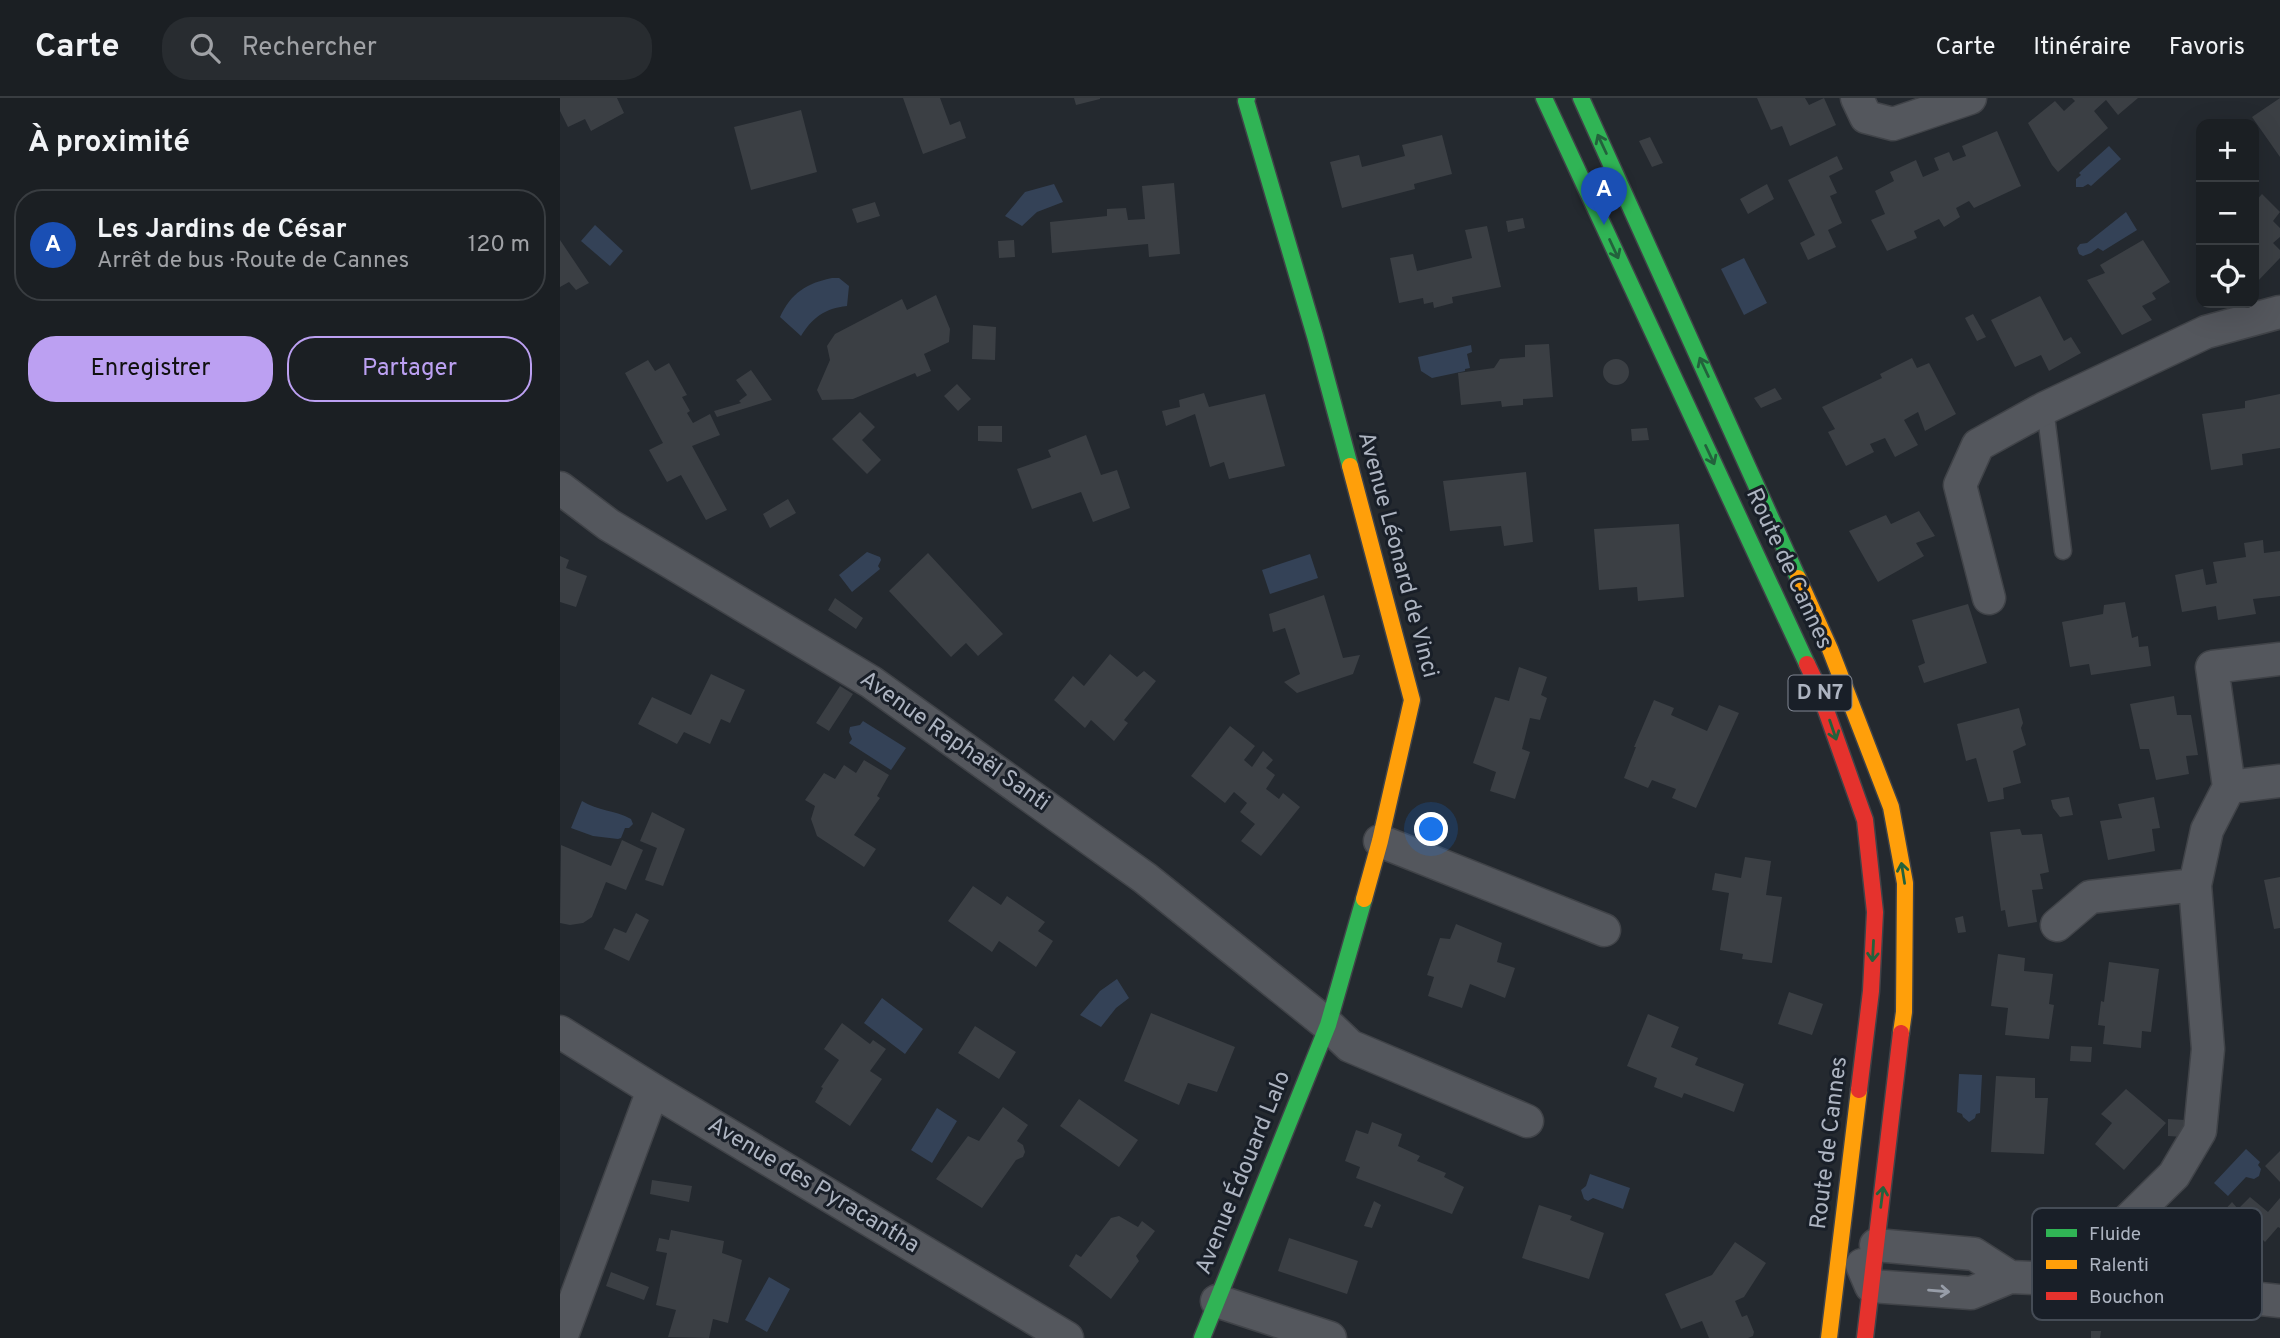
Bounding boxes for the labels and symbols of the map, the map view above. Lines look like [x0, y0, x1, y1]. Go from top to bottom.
one-way arrow [1595, 133, 1608, 155]
pin: A [1581, 167, 1627, 225]
one-way arrow [1608, 238, 1622, 259]
one-way arrow [1697, 356, 1710, 378]
street label: Avenue Léonard de Vinci [1350, 429, 1444, 681]
one-way arrow [1704, 444, 1717, 465]
street label: Route de Cannes [1738, 484, 1838, 654]
street label: Avenue Raphaël Santi [854, 666, 1054, 818]
road number: D N7 [1788, 676, 1852, 710]
one-way arrow [1828, 718, 1840, 740]
your location [1414, 812, 1448, 846]
one-way arrow [1896, 862, 1909, 885]
one-way arrow [1866, 940, 1879, 963]
street label: Route de Cannes [1805, 1055, 1855, 1231]
street label: Avenue Édouard Lalo [1189, 1067, 1298, 1279]
street label: Avenue des Pyracantha [702, 1111, 924, 1261]
one-way arrow [1876, 1186, 1889, 1209]
legend [2032, 1208, 2262, 1320]
text: Fluide [2089, 1223, 2141, 1247]
text: Ralenti [2089, 1254, 2149, 1278]
one-way arrow [1928, 1285, 1950, 1298]
text: Bouchon [2089, 1286, 2165, 1310]

